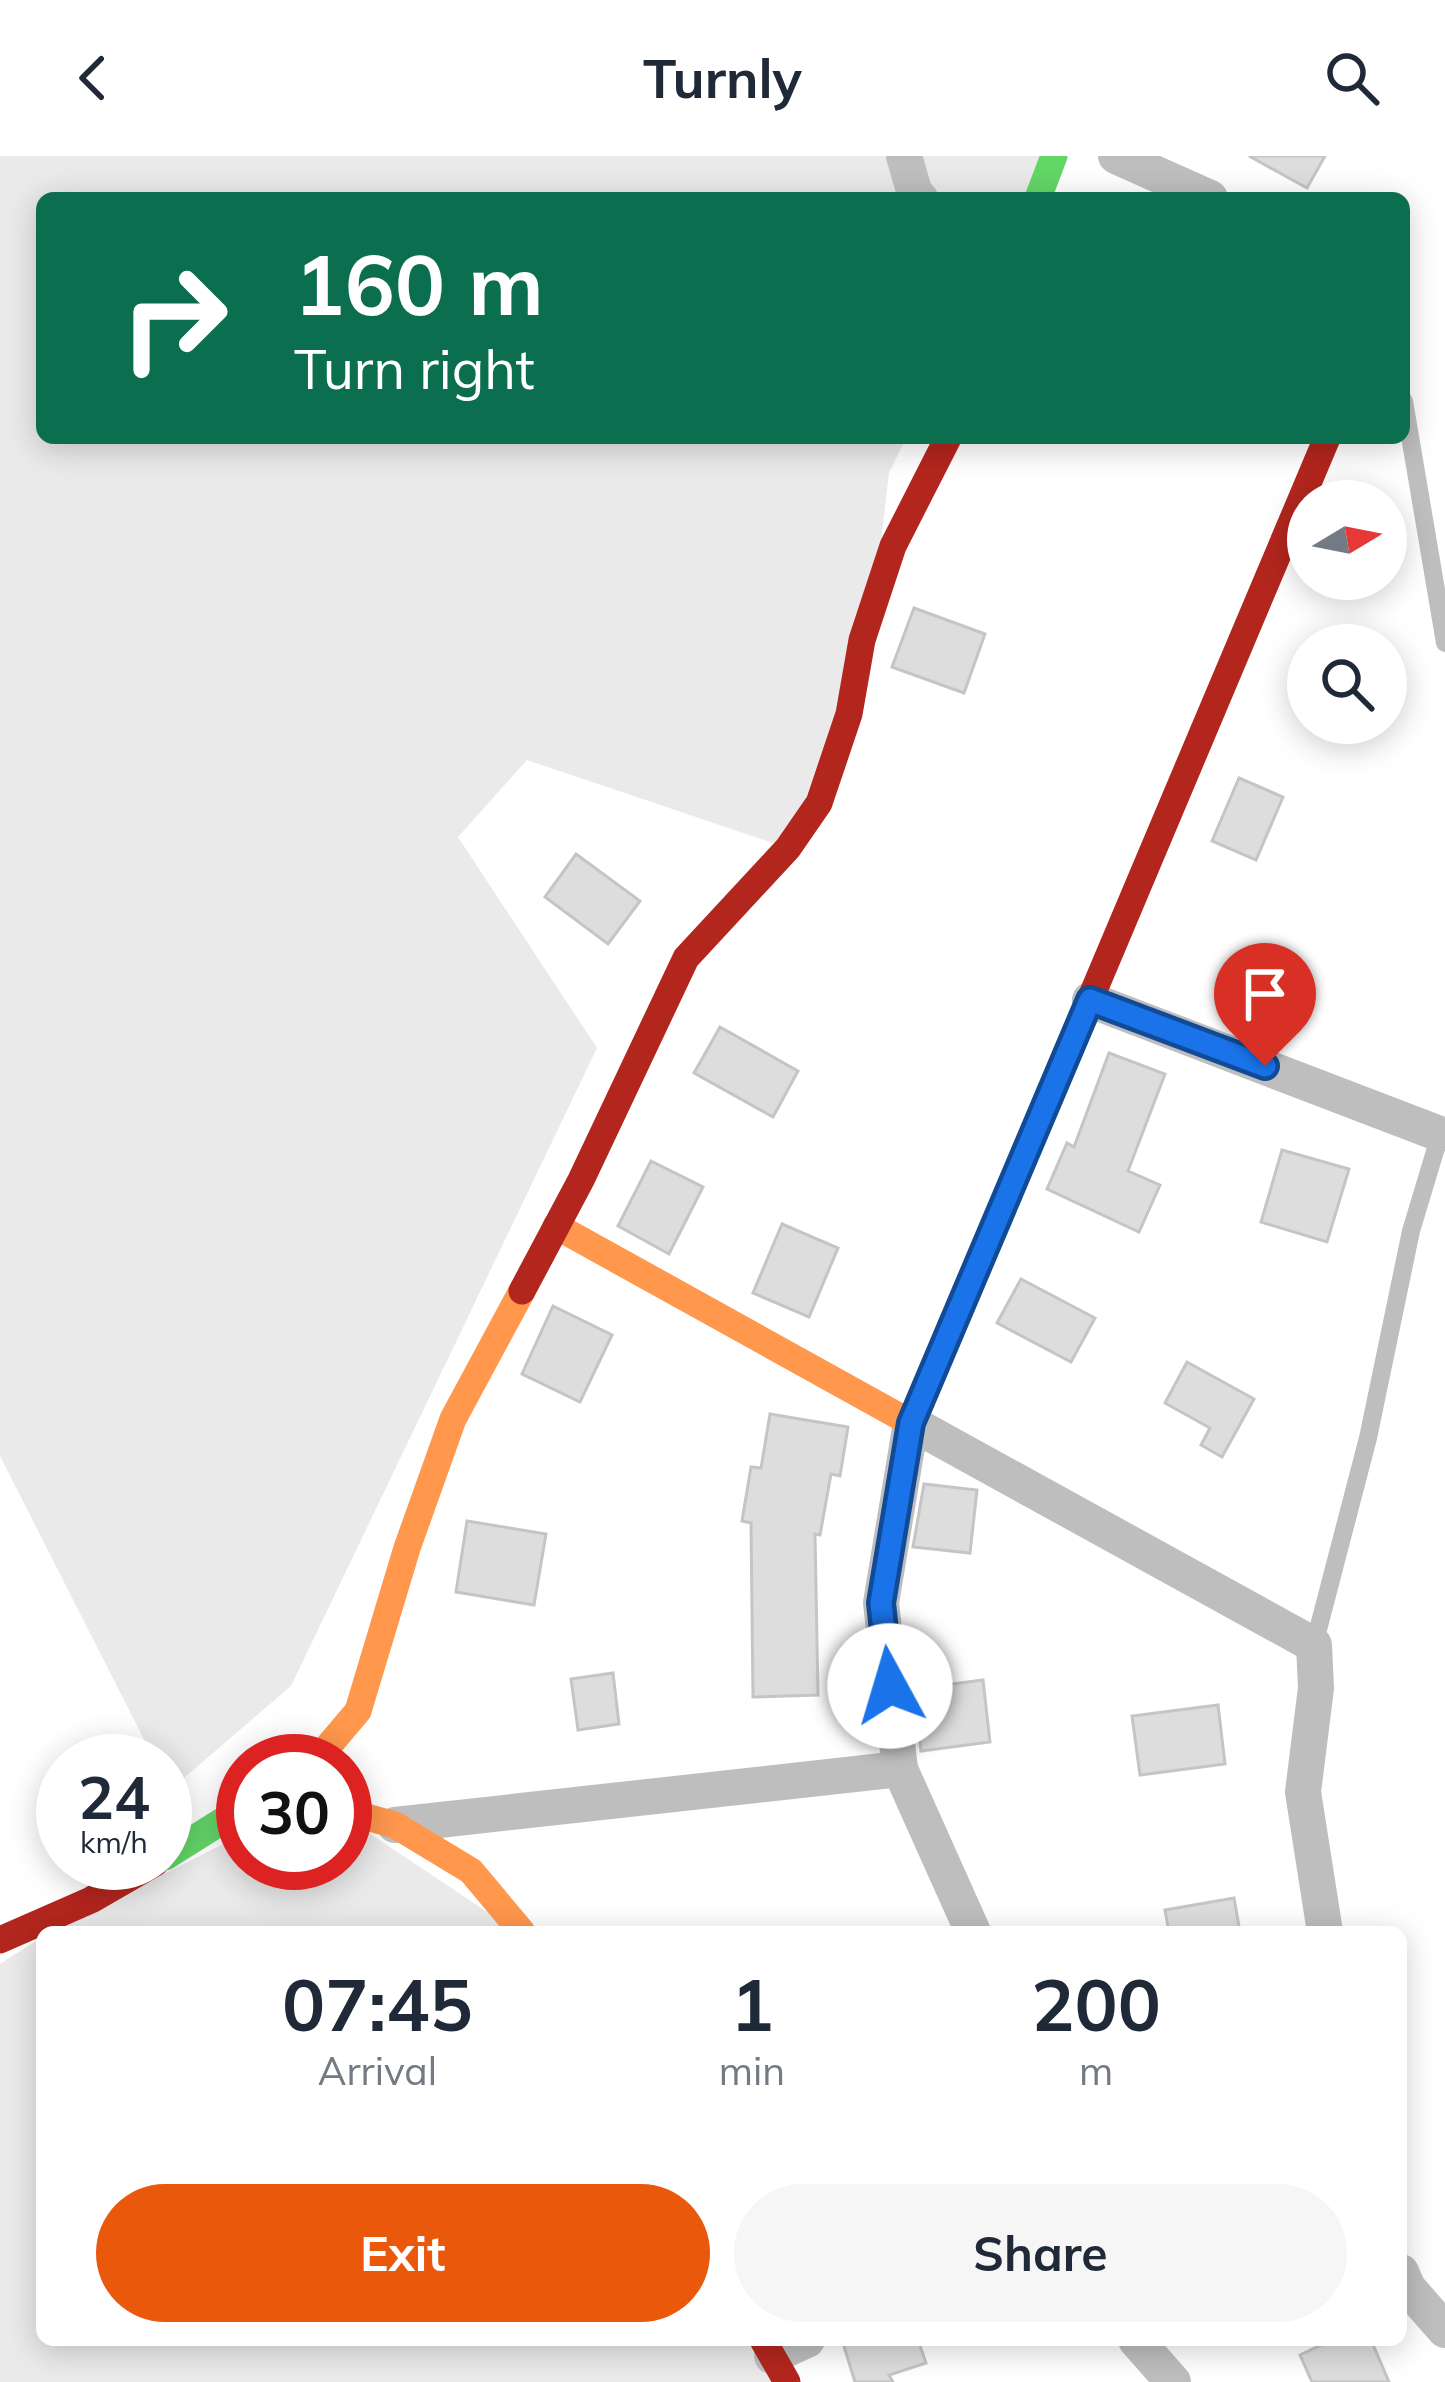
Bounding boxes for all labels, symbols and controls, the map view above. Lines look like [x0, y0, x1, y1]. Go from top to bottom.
text: Turnly [643, 44, 802, 112]
icon: back [60, 45, 126, 111]
icon: search [1319, 45, 1385, 111]
text: 160 m [294, 231, 544, 336]
icon: right [96, 240, 252, 396]
text: Turn right [294, 335, 535, 403]
north arrow [1287, 480, 1407, 600]
map controls [1287, 480, 1407, 744]
button: search [1287, 624, 1407, 744]
pin [1214, 943, 1316, 1066]
icon: arrive [1232, 961, 1298, 1027]
position arrow [827, 1623, 953, 1749]
speed limit sign: 30 [216, 1734, 372, 1890]
text: 24 [78, 1759, 150, 1834]
text: km/h [80, 1823, 148, 1861]
text: 07:45 [282, 1959, 473, 2049]
text: 1 [730, 1959, 774, 2049]
text: 200 [1031, 1959, 1161, 2049]
text: Arrival [318, 2046, 437, 2095]
text: min [719, 2046, 785, 2095]
text: m [1079, 2046, 1113, 2095]
button: Exit [96, 2184, 710, 2322]
button: Share [734, 2184, 1347, 2322]

